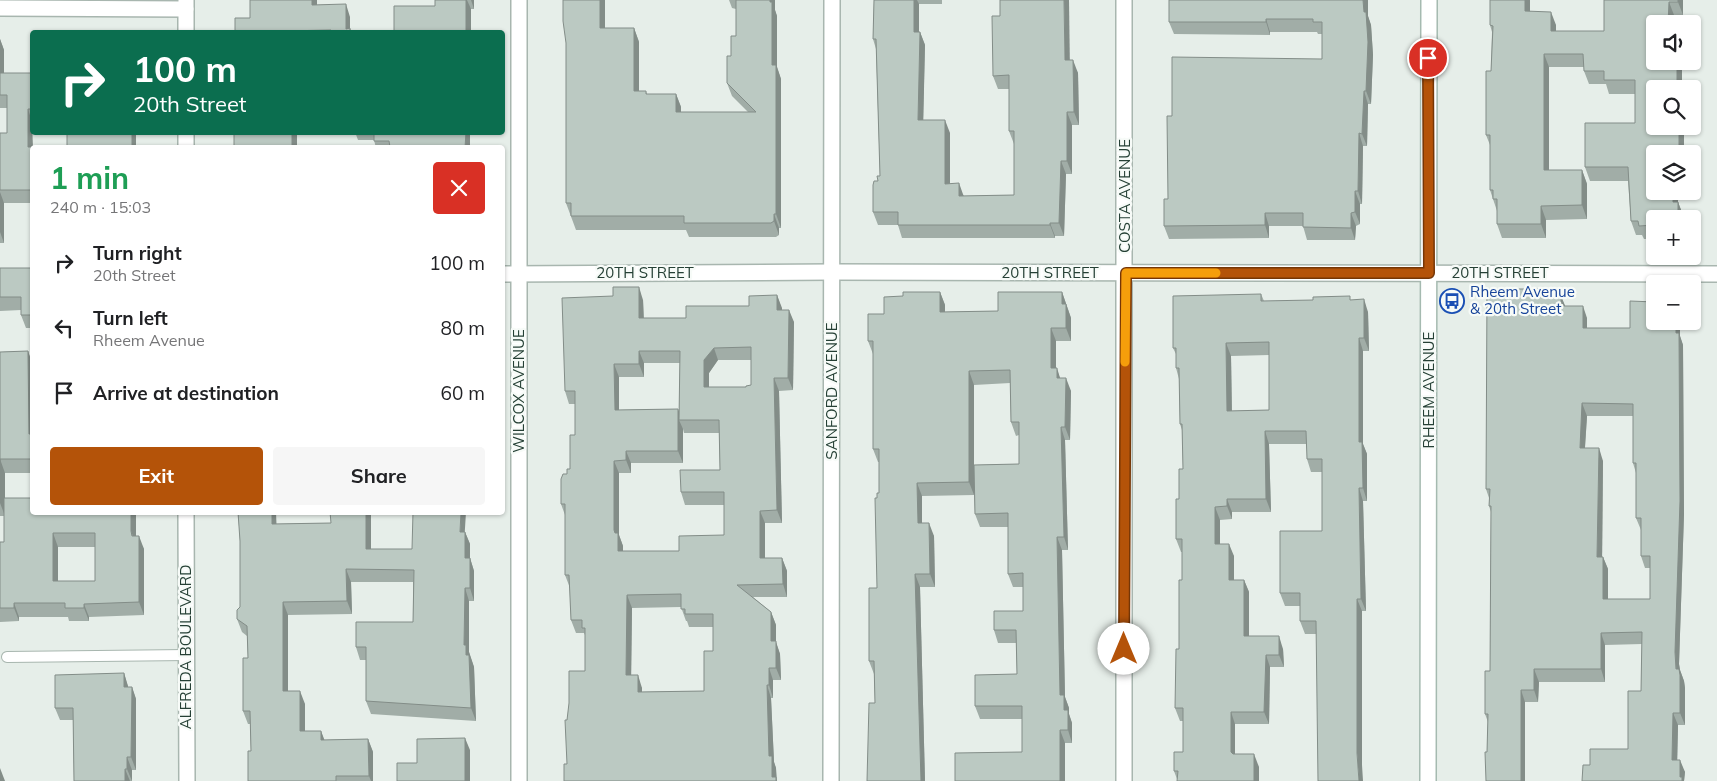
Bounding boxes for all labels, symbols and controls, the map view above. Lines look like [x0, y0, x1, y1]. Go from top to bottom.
map controls [1646, 15, 1701, 330]
button: sound [1646, 15, 1701, 70]
pin [1407, 37, 1449, 79]
icon: arrive [1414, 44, 1442, 72]
text: 100 m [133, 47, 237, 91]
icon: right [50, 50, 115, 115]
button: search [1646, 80, 1701, 135]
text: 20th Street [133, 90, 247, 118]
street label: COSTA AVENUE [1115, 139, 1134, 253]
button: layers [1646, 145, 1701, 200]
text: 1 min [50, 159, 129, 197]
button: close [433, 162, 485, 214]
text: 240 m · 15:03 [50, 197, 151, 217]
button: + [1646, 210, 1701, 265]
text: Turn right [93, 241, 182, 265]
icon: right [50, 249, 78, 277]
text: 100 m [429, 251, 485, 275]
street label: 20TH STREET [596, 263, 694, 282]
street label: 20TH STREET [1001, 263, 1099, 282]
street label: 20TH STREET [1451, 263, 1549, 282]
text: 20th Street [93, 265, 176, 285]
button: − [1646, 275, 1701, 330]
place label: Rheem Avenue & 20th Street [1470, 282, 1575, 318]
bus stop icon: Rheem Avenue & 20th Street [1439, 288, 1465, 314]
text: Turn left [93, 306, 168, 330]
icon: left [50, 314, 78, 342]
text: 80 m [441, 316, 485, 340]
street label: SANFORD AVENUE [822, 322, 841, 460]
street label: WILCOX AVENUE [509, 329, 528, 453]
text: Rheem Avenue [93, 330, 205, 350]
street label: RHEEM AVENUE [1419, 331, 1438, 448]
icon: arrive [50, 379, 78, 407]
text: Arrive at destination [93, 381, 279, 405]
text: 60 m [441, 381, 485, 405]
button: Exit [50, 447, 263, 505]
button: Share [273, 447, 485, 505]
street label: ALFREDA BOULEVARD [176, 565, 195, 729]
position arrow [1097, 622, 1149, 674]

